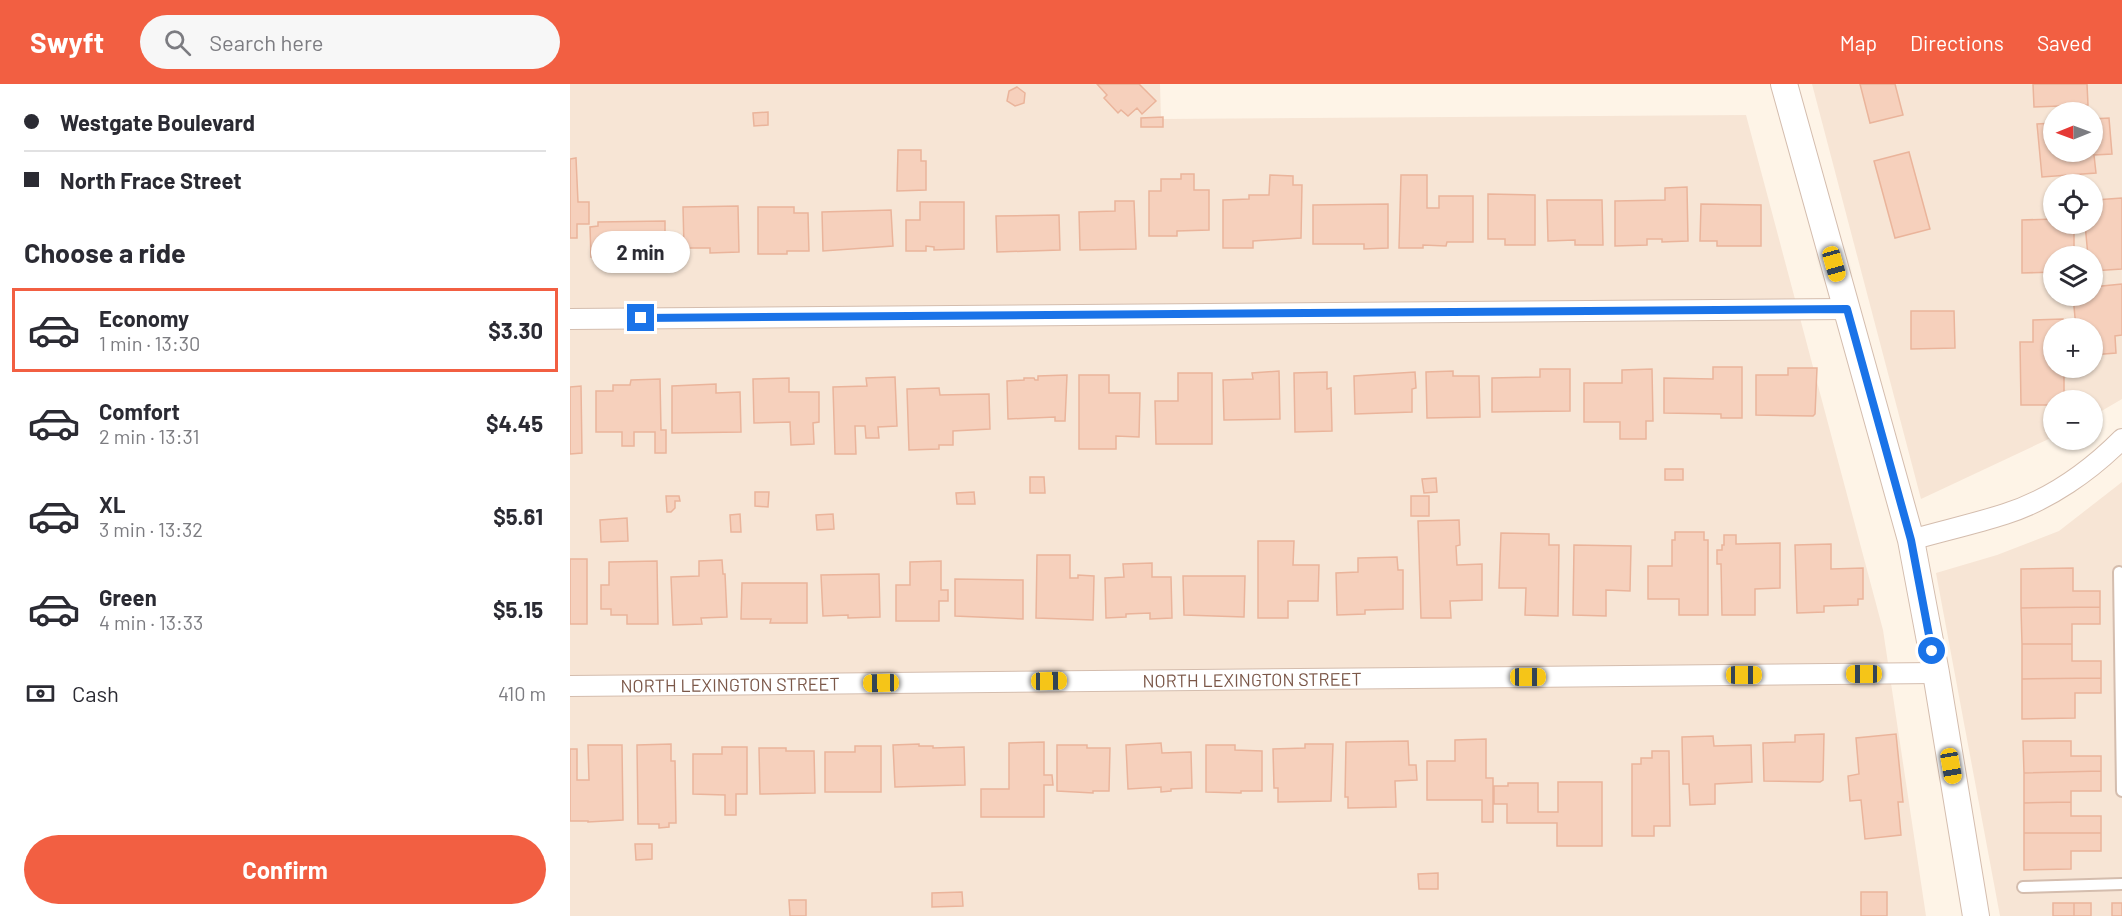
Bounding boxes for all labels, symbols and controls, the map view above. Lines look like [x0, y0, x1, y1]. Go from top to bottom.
search box [140, 15, 560, 69]
text: Swyft [30, 25, 104, 59]
icon: search [161, 26, 194, 59]
text: Search here [209, 29, 324, 55]
text: Map [1840, 30, 1877, 55]
text: Directions [1910, 30, 2004, 55]
text: Saved [2037, 30, 2092, 55]
north arrow [2043, 102, 2103, 162]
map controls [2043, 102, 2103, 450]
text: Westgate Boulevard [60, 109, 255, 135]
text: North Frace Street [60, 167, 242, 193]
button: locate [2043, 174, 2103, 234]
callout: 2 min [592, 231, 691, 273]
text: Choose a ride [24, 236, 186, 268]
text: 2 min [617, 240, 664, 264]
car [1820, 244, 1848, 284]
button: layers [2043, 246, 2103, 306]
icon: car [27, 303, 81, 357]
route end [627, 304, 654, 331]
text: Economy [99, 305, 189, 331]
text: $3.30 [488, 317, 543, 343]
button: + [2043, 318, 2103, 378]
text: 1 min · 13:30 [99, 331, 200, 355]
button: − [2043, 390, 2103, 450]
icon: car [27, 396, 81, 450]
text: Comfort [99, 398, 180, 424]
text: $4.45 [486, 410, 543, 436]
text: 2 min · 13:31 [99, 424, 200, 448]
icon: car [27, 489, 81, 543]
text: XL [99, 491, 125, 517]
text: $5.61 [493, 503, 543, 529]
text: 3 min · 13:32 [99, 517, 203, 541]
icon: car [27, 582, 81, 636]
text: Green [99, 584, 157, 610]
text: $5.15 [493, 596, 543, 622]
text: 4 min · 13:33 [99, 610, 203, 634]
route start [1918, 637, 1945, 664]
car [1846, 665, 1882, 683]
car [1726, 666, 1762, 684]
street label: NORTH LEXINGTON STREET [1142, 667, 1362, 692]
car [1510, 668, 1546, 686]
street label: NORTH LEXINGTON STREET [620, 672, 840, 697]
car [1031, 672, 1067, 690]
car [863, 674, 899, 692]
icon: cash [24, 677, 57, 710]
text: Cash [72, 680, 119, 706]
text: 410 m [498, 681, 546, 705]
car [1939, 747, 1963, 785]
button: Confirm [24, 835, 546, 904]

